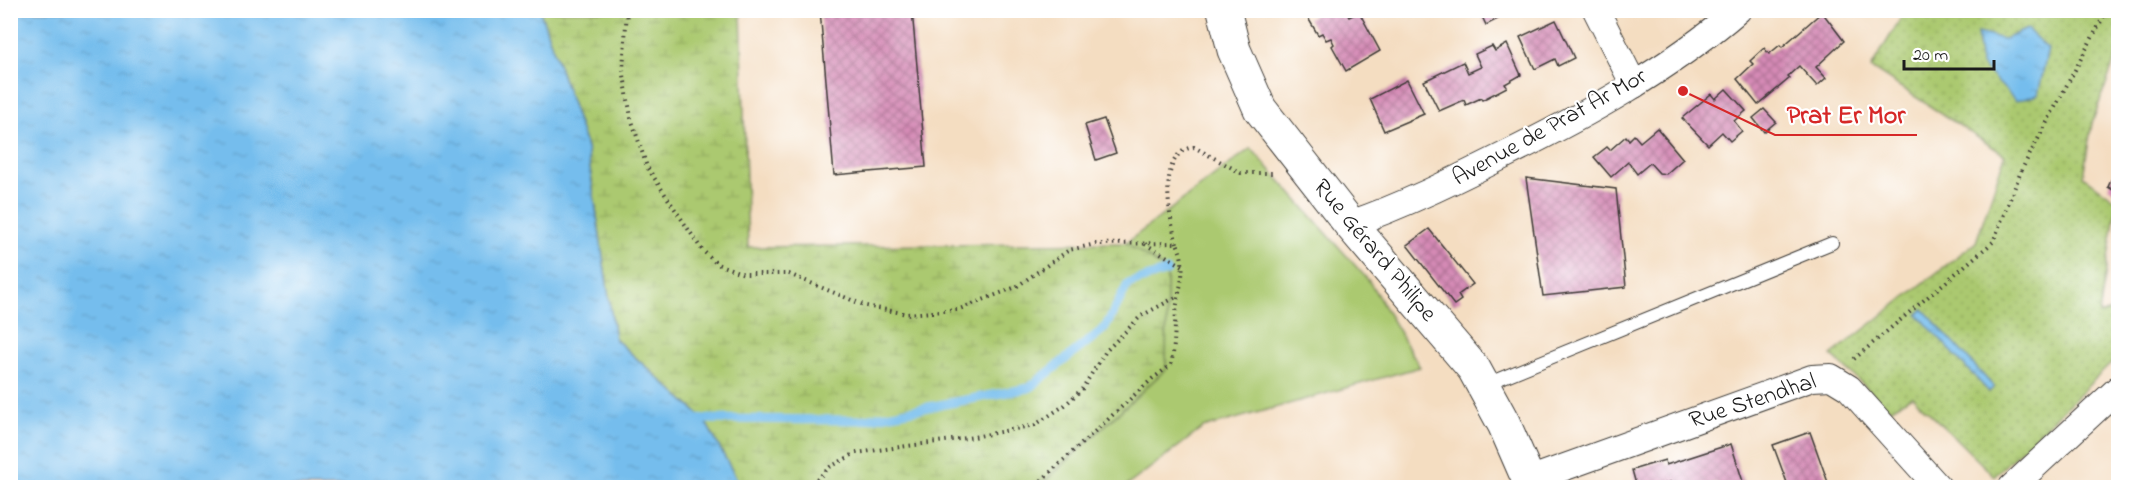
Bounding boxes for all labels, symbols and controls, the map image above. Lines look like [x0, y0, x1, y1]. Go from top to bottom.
scale bar [1904, 33, 1994, 71]
text: 20 m [1913, 43, 1948, 69]
street label: Avenue de Prat Ar Mor [1446, 60, 1654, 196]
callout: Prat Er Mor [1775, 91, 1917, 135]
text: Prat Er Mor [1787, 98, 1906, 136]
street label: Rue Gérard Philipe [1304, 172, 1444, 330]
street label: Rue Stendhal [1685, 365, 1821, 439]

